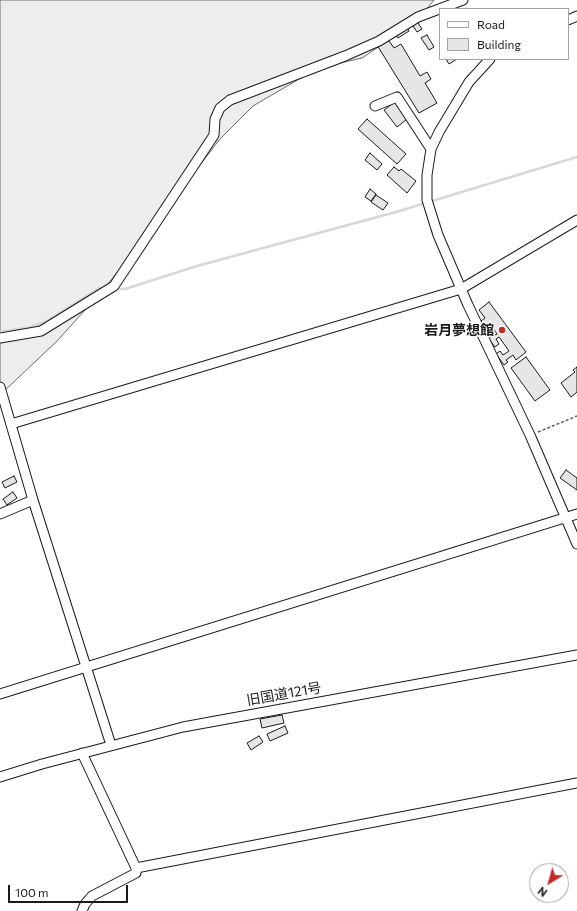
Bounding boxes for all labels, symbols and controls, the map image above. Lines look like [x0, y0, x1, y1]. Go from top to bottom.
legend [439, 8, 569, 60]
text: Road [477, 17, 505, 31]
text: Building [477, 37, 521, 51]
place label: 岩月夢想館 [424, 322, 494, 338]
marker: 岩月夢想館 [497, 325, 507, 335]
street label: 旧国道121号 [245, 679, 323, 709]
north arrow [529, 863, 569, 903]
scale bar [10, 877, 130, 903]
text: 100 m [15, 885, 49, 899]
text: N [535, 885, 549, 900]

